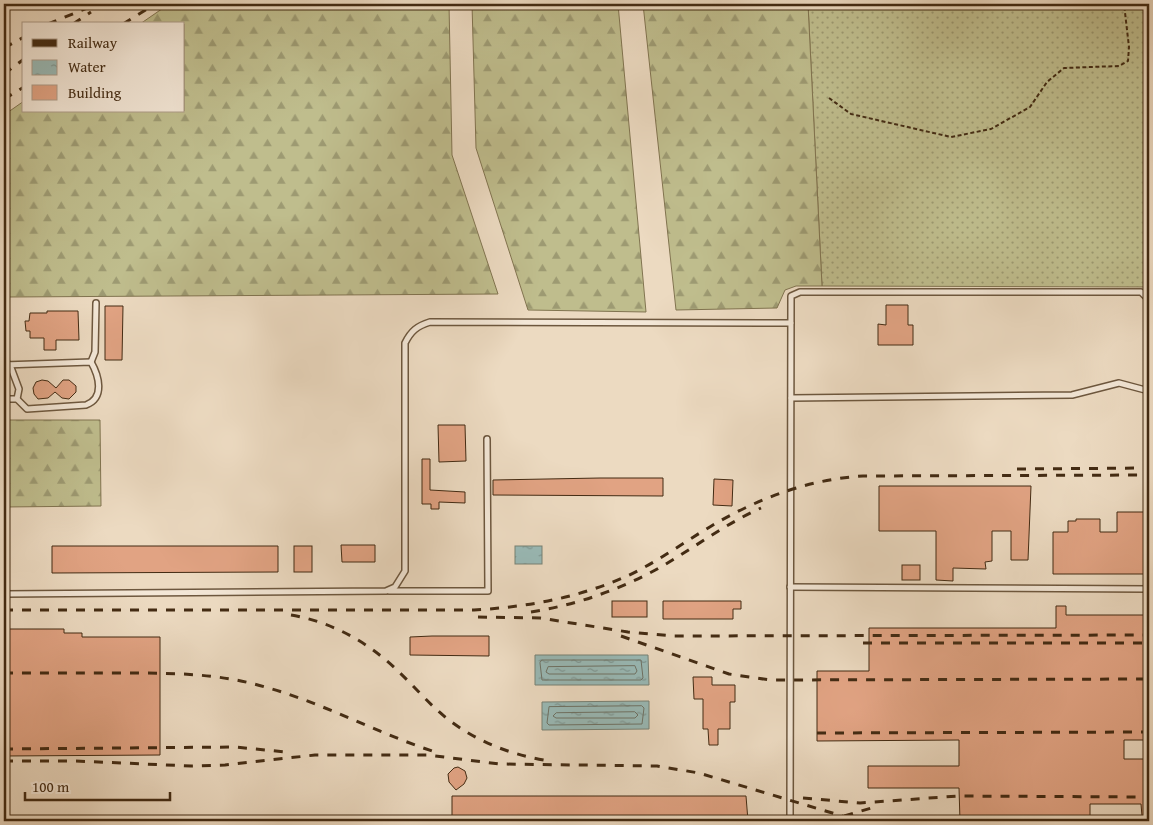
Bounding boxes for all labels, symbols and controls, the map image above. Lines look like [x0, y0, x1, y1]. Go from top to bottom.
legend [22, 22, 185, 112]
text: Railway [68, 32, 118, 53]
text: Water [68, 56, 106, 77]
text: Building [68, 82, 122, 103]
scale bar [25, 770, 170, 802]
text: 100 m [32, 776, 70, 797]

